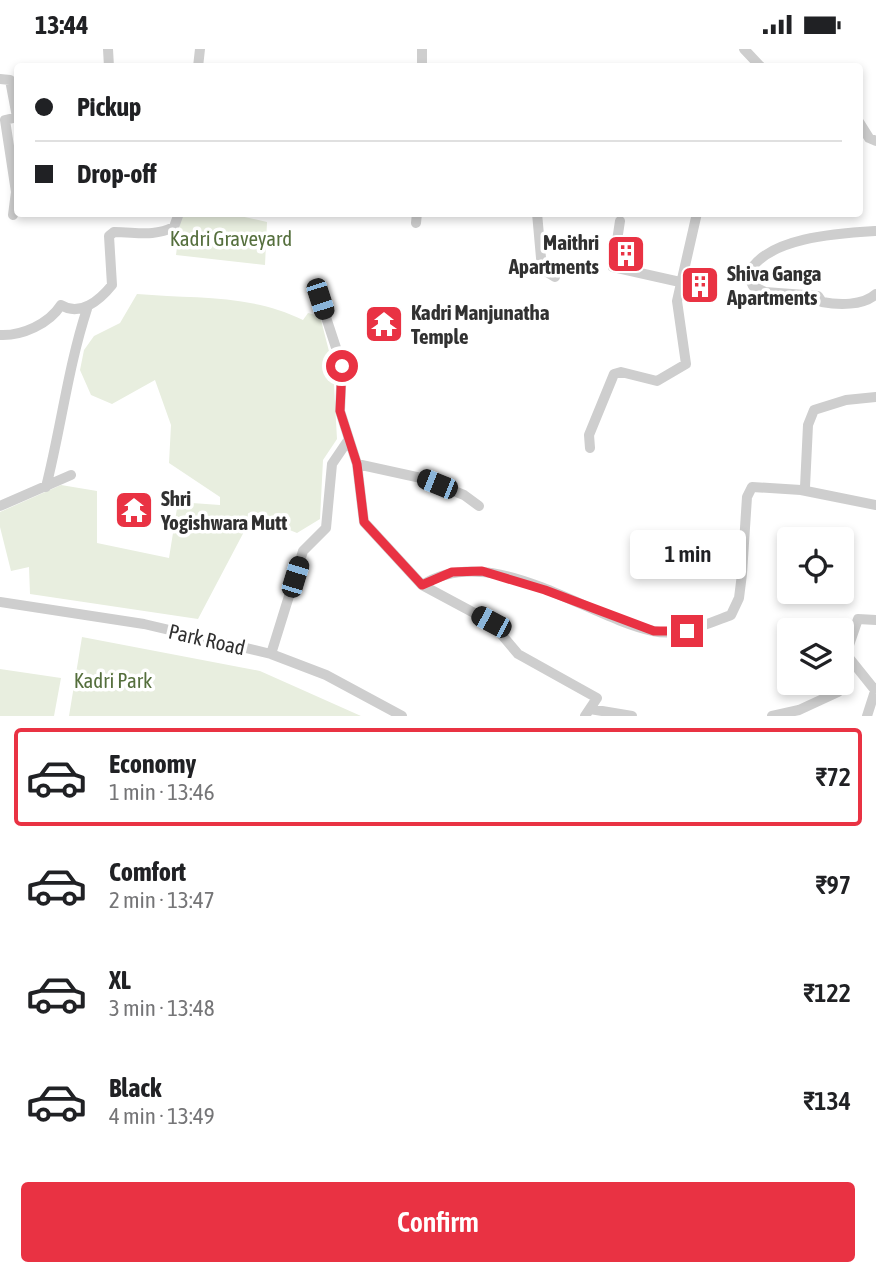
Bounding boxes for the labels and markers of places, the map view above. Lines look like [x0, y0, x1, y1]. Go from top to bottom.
place label: Maithri Apartments [508, 230, 600, 278]
building icon: Maithri Apartments [605, 233, 647, 275]
place label: Shiva Ganga Apartments [726, 261, 822, 309]
building icon: Shiva Ganga Apartments [679, 264, 721, 306]
place label: Kadri Manjunatha Temple [411, 300, 550, 348]
temple icon: Kadri Manjunatha Temple [363, 303, 405, 345]
place label: Shri Yogishwara Mutt [160, 486, 287, 534]
temple icon: Shri Yogishwara Mutt [113, 489, 155, 531]

